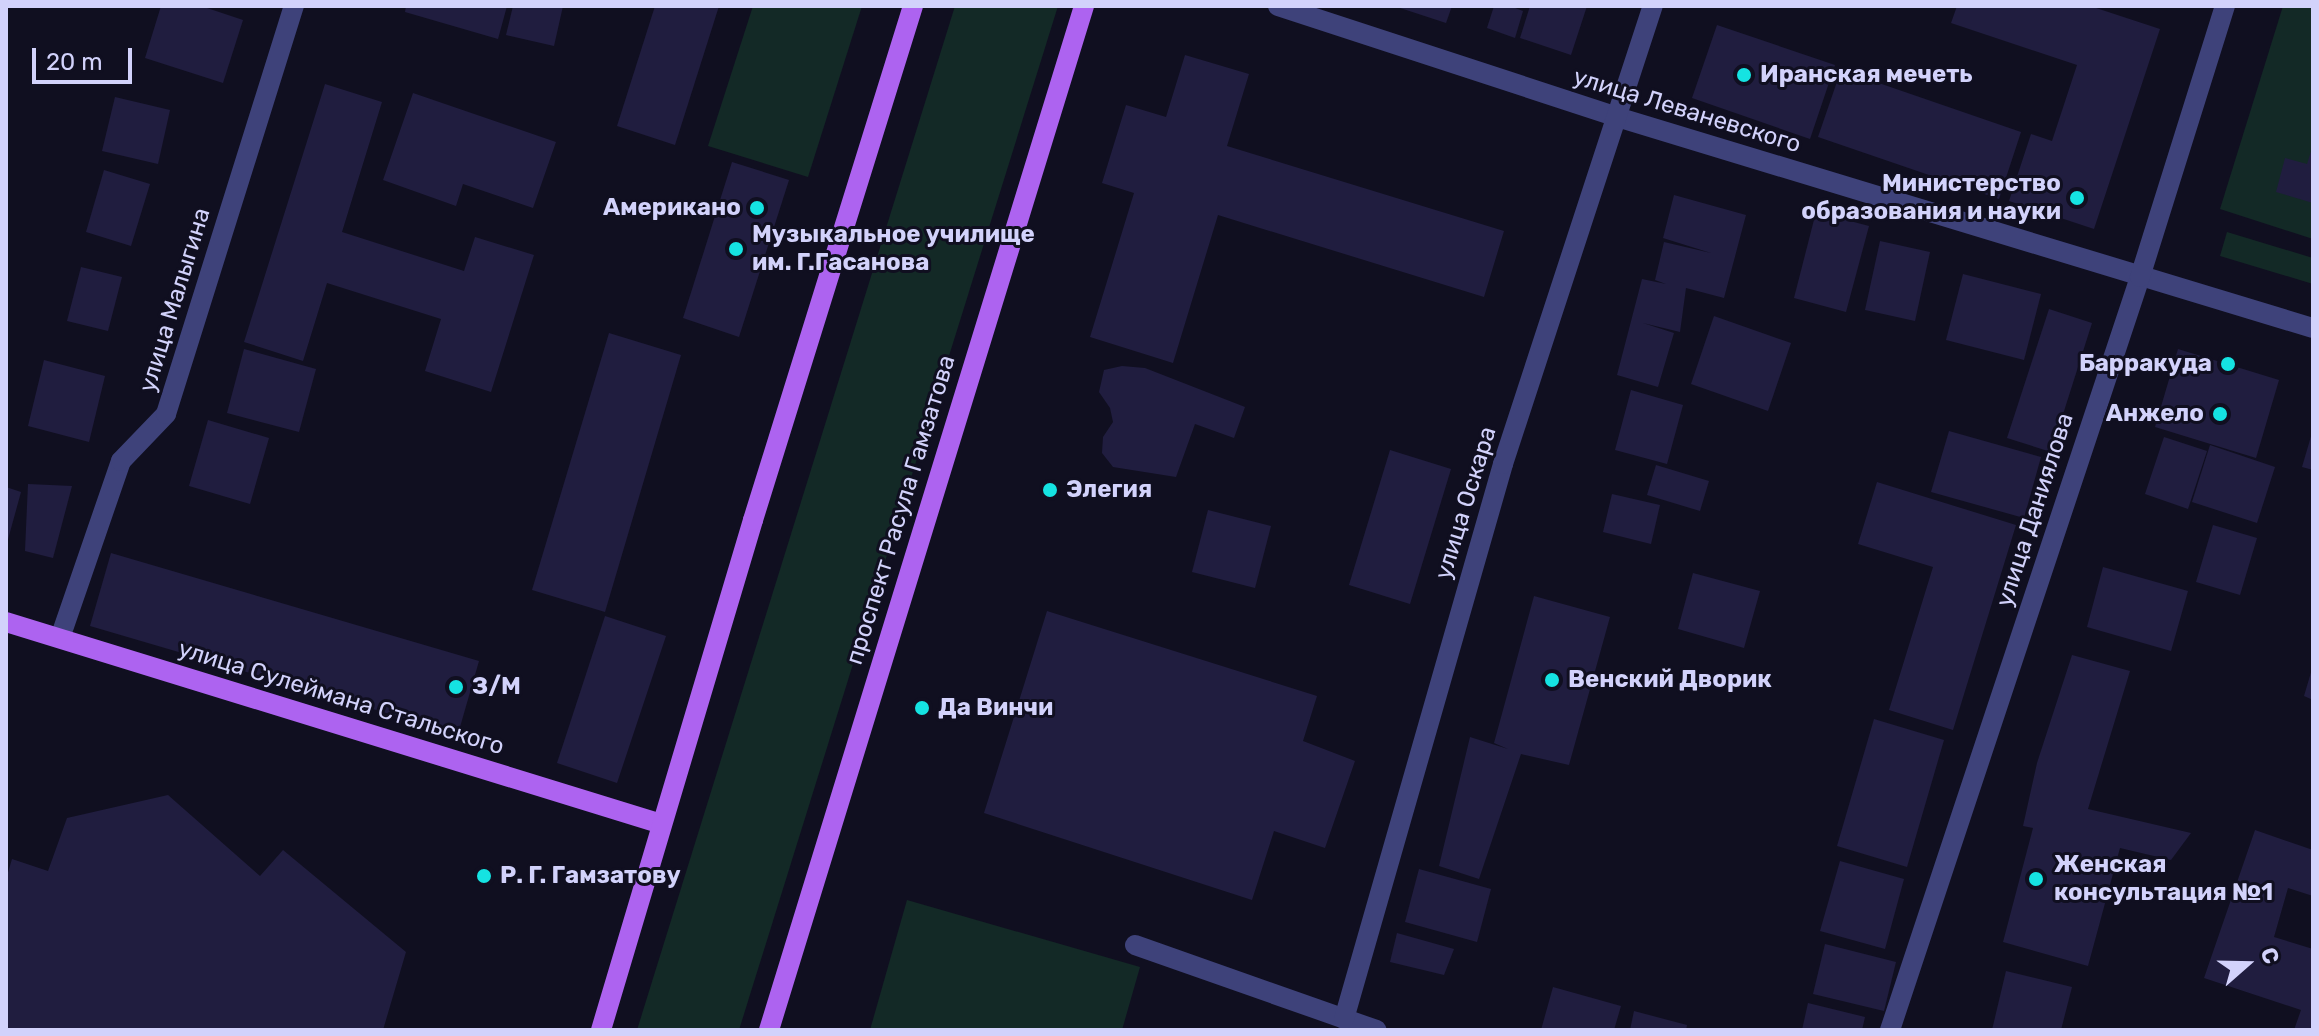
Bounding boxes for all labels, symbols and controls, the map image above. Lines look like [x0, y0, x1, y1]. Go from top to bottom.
scale bar [36, 32, 136, 82]
text: 20 m [46, 48, 103, 76]
place label: Иранская мечеть [1760, 61, 1973, 89]
street label: улица Леваневского [1570, 63, 1804, 159]
marker: Иранская мечеть [1735, 66, 1753, 84]
place label: Министерство образования и науки [1801, 170, 2061, 226]
marker: Министерство образования и науки [2068, 189, 2086, 207]
place label: Американо [603, 194, 741, 222]
marker: Американо [748, 199, 766, 217]
street label: улица Малыгина [133, 204, 217, 396]
place label: Музыкальное училище им. Г.Гасанова [752, 221, 1035, 277]
marker: Музыкальное училище им. Г.Гасанова [727, 240, 745, 258]
place label: Барракуда [2079, 350, 2212, 378]
street label: проспект Расула Гамзатова [840, 352, 962, 668]
marker: Барракуда [2219, 355, 2237, 373]
place label: Анжело [2106, 400, 2204, 428]
marker: Анжело [2211, 405, 2229, 423]
street label: улица Даниялова [1990, 410, 2080, 610]
street label: улица Оскара [1429, 423, 1503, 583]
place label: Элегия [1066, 476, 1152, 504]
marker: Элегия [1041, 481, 1059, 499]
street label: улица Сулеймана Стальского [175, 635, 507, 761]
place label: Венский Дворик [1568, 666, 1772, 694]
marker: Венский Дворик [1543, 671, 1561, 689]
place label: З/М [472, 673, 521, 701]
marker: З/М [447, 678, 465, 696]
place label: Да Винчи [938, 694, 1053, 722]
marker: Да Винчи [913, 699, 931, 717]
place label: Женская консультация №1 [2054, 851, 2273, 907]
place label: Р. Г. Гамзатову [500, 862, 681, 890]
marker: Р. Г. Гамзатову [475, 867, 493, 885]
marker: Женская консультация №1 [2025, 868, 2047, 890]
north arrow [2207, 924, 2287, 1004]
text: С [2255, 944, 2285, 967]

